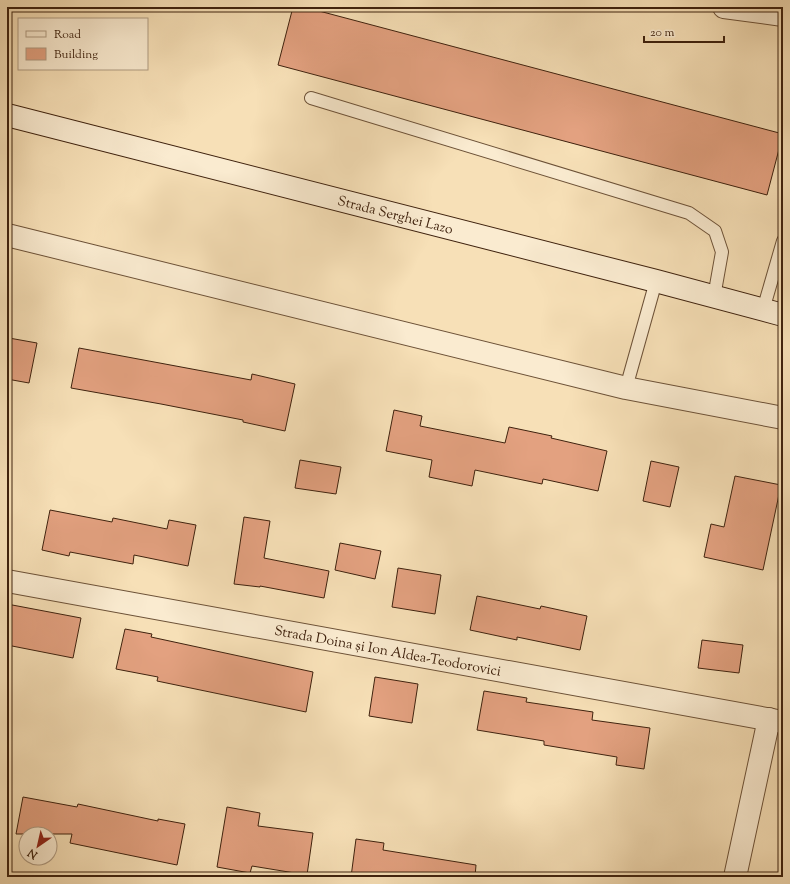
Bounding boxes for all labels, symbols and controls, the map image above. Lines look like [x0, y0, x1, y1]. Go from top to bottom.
legend [18, 18, 148, 70]
scale bar [644, 18, 724, 44]
text: 20 m [650, 24, 675, 42]
text: Road [54, 26, 81, 44]
text: Building [54, 46, 98, 64]
street label: Strada Serghei Lazo [335, 192, 455, 241]
street label: Strada Doina și Ion Aldea-Teodorovici [272, 622, 502, 683]
north arrow [18, 826, 58, 866]
text: N [25, 844, 42, 863]

